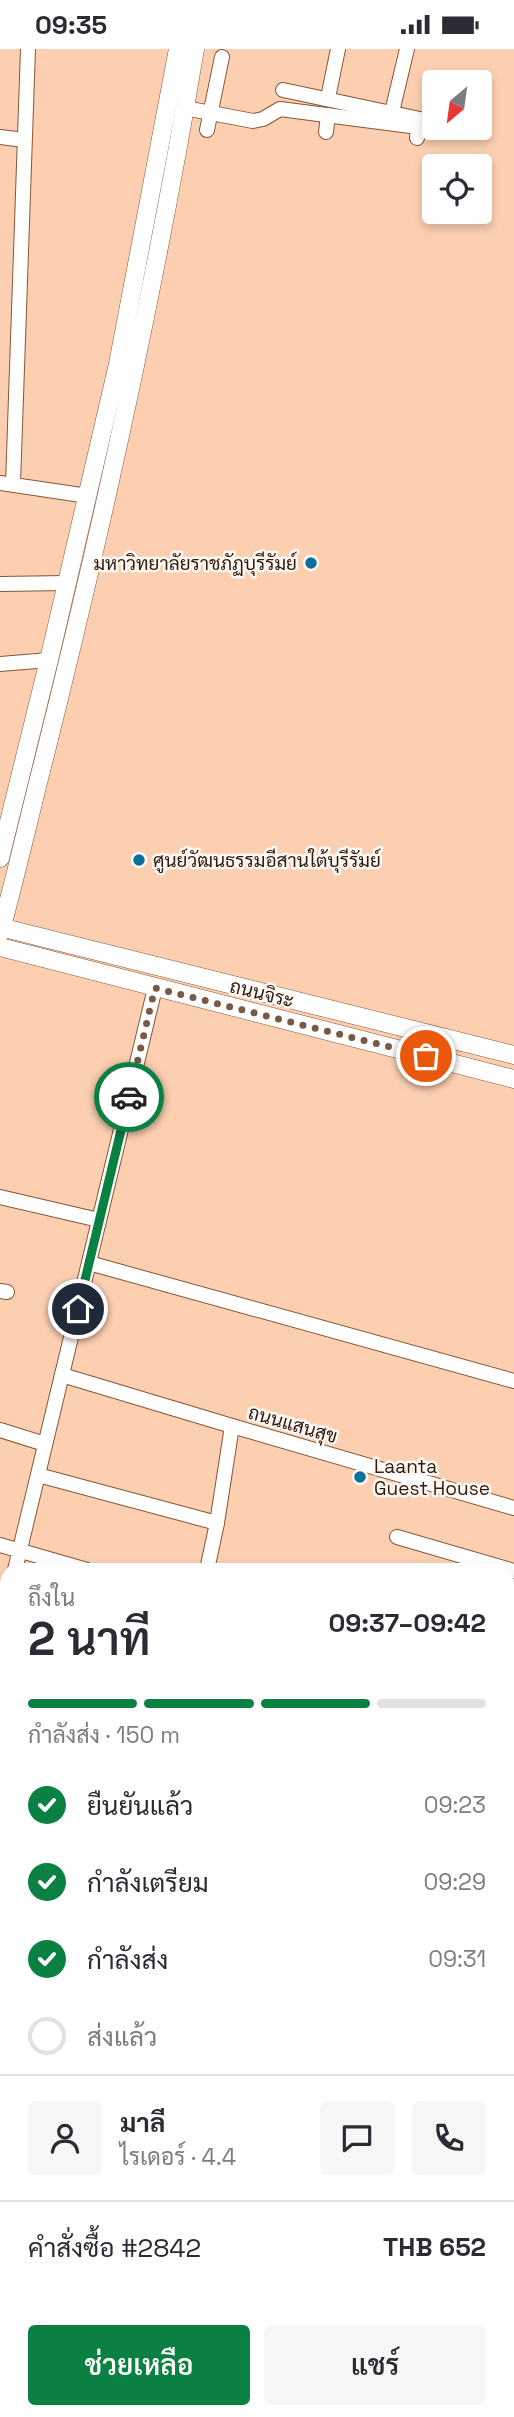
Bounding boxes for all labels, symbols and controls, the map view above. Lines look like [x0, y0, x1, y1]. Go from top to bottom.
text: 09:35 [35, 8, 107, 42]
north arrow [422, 70, 492, 140]
map controls [422, 70, 492, 224]
button: locate [422, 154, 492, 224]
place label: มหาวิทยาลัยราชภัฏบุรีรัมย์ [93, 551, 297, 576]
marker: มหาวิทยาลัยราชภัฏบุรีรัมย์ [303, 555, 319, 571]
place label: ศูนย์วัฒนธรรมอีสานใต้บุรีรัมย์ [153, 848, 381, 874]
marker: ศูนย์วัฒนธรรมอีสานใต้บุรีรัมย์ [131, 852, 147, 868]
street label: ถนนจิระ [227, 973, 297, 1013]
pin [396, 1026, 456, 1086]
icon: bag [407, 1037, 445, 1075]
courier [94, 1062, 164, 1132]
icon: car [110, 1078, 148, 1116]
pin [48, 1279, 108, 1339]
icon: home [59, 1290, 97, 1328]
street label: ถนนแสนสุข [245, 1400, 340, 1449]
place label: Laanta Guest House [374, 1454, 490, 1501]
marker: Laanta Guest House [352, 1469, 368, 1485]
text: ถึงใน [28, 1583, 75, 1613]
text: 09:37–09:42 [328, 1606, 486, 1640]
text: 2 นาที [28, 1610, 151, 1668]
text: กำลังส่ง · 150 m [28, 1720, 180, 1750]
icon: check [28, 1786, 66, 1824]
text: ยืนยันแล้ว [87, 1789, 193, 1823]
text: 09:23 [424, 1790, 486, 1820]
icon: check [28, 1863, 66, 1901]
text: กำลังเตรียม [87, 1866, 209, 1900]
text: 09:29 [423, 1867, 486, 1897]
icon: check [28, 1940, 66, 1978]
text: กำลังส่ง [87, 1943, 168, 1977]
text: 09:31 [428, 1944, 486, 1974]
text: ส่งแล้ว [87, 2020, 157, 2054]
button: person [28, 2101, 102, 2175]
button: chat [320, 2101, 394, 2175]
button: phone [412, 2101, 486, 2175]
text: มาลี [120, 2106, 165, 2140]
text: ไรเดอร์ · 4.4 [120, 2142, 236, 2172]
text: THB 652 [383, 2230, 486, 2264]
text: คำสั่งซื้อ #2842 [28, 2231, 201, 2265]
button: ช่วยเหลือ [28, 2325, 250, 2405]
button: แชร์ [264, 2325, 486, 2405]

